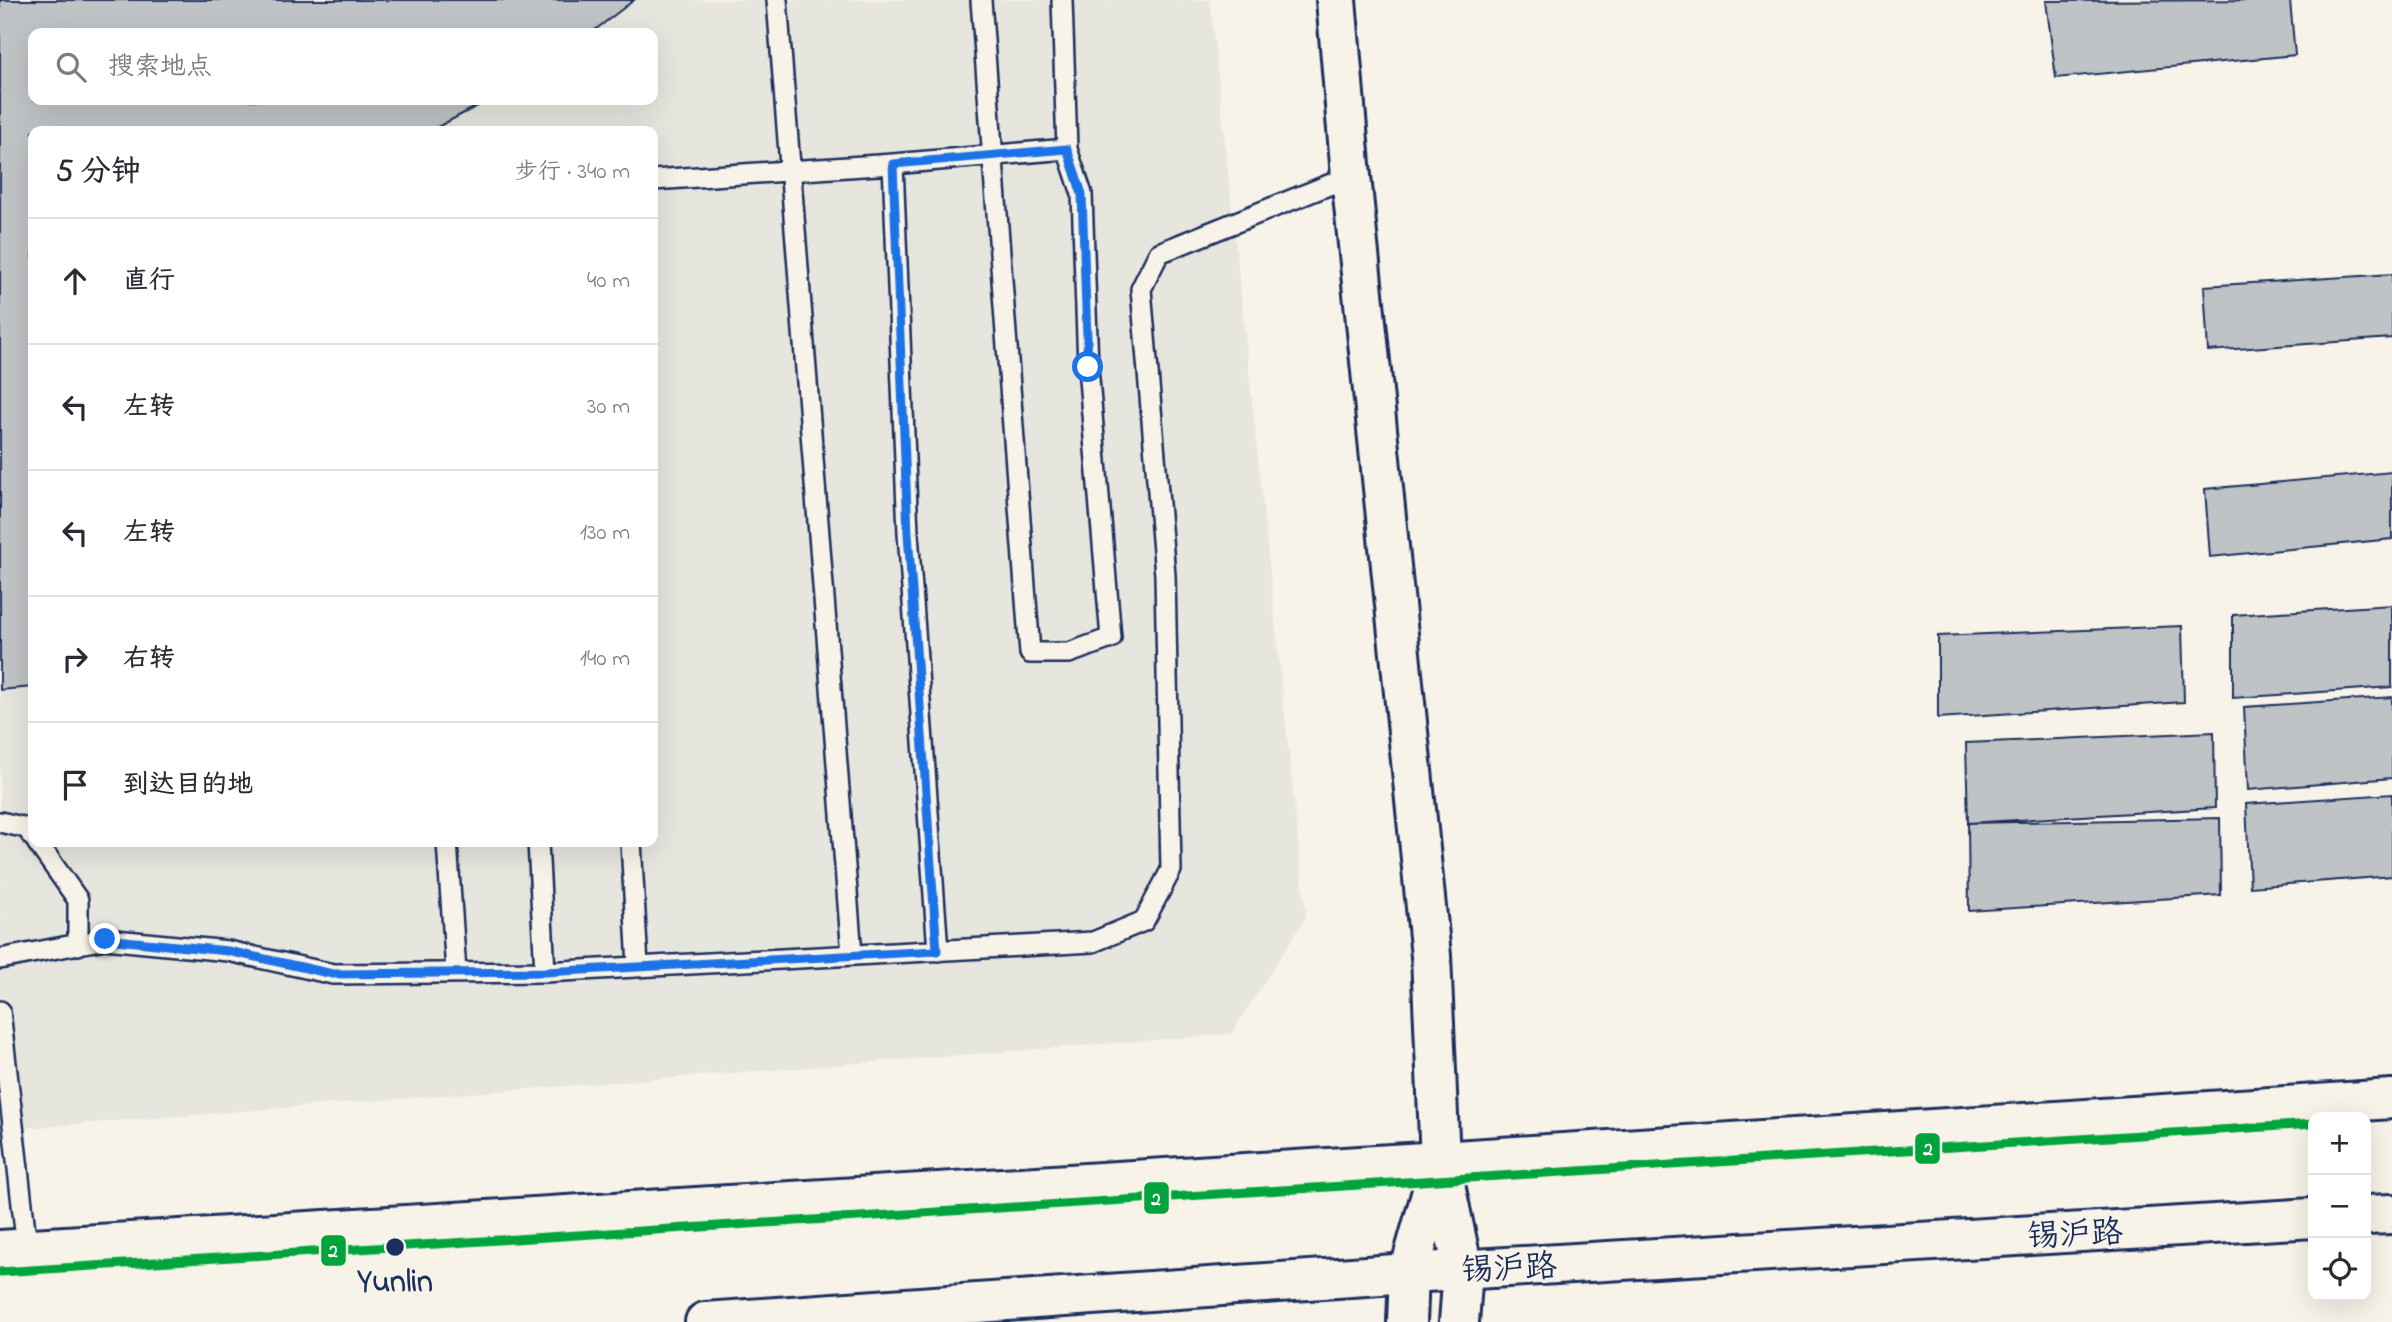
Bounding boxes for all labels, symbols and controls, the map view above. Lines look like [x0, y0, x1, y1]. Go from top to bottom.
search box [28, 28, 658, 105]
icon: search [52, 48, 90, 86]
text: 搜索地点 [108, 49, 212, 87]
text: 5 分钟 [56, 151, 141, 195]
text: 步行 · 340 m [515, 156, 630, 189]
icon: ahead [56, 262, 94, 300]
text: 直行 [123, 263, 175, 301]
text: 40 m [587, 265, 630, 298]
route start [1072, 351, 1103, 382]
icon: left [56, 388, 94, 426]
text: 左转 [123, 389, 175, 427]
text: 30 m [587, 391, 630, 424]
icon: left [56, 514, 94, 552]
text: 左转 [123, 515, 175, 553]
text: 130 m [580, 517, 630, 550]
icon: right [56, 640, 94, 678]
text: 右转 [123, 641, 175, 679]
text: 140 m [580, 643, 630, 676]
icon: arrive [56, 766, 94, 804]
text: 到达目的地 [123, 767, 253, 805]
route end [89, 923, 120, 954]
map controls [2308, 1112, 2371, 1301]
button: + [2308, 1112, 2371, 1175]
line badge: 2 [1914, 1132, 1941, 1165]
text: 2 [1922, 1137, 1933, 1164]
button: − [2308, 1175, 2371, 1238]
line badge: 2 [1143, 1181, 1170, 1215]
text: 2 [1150, 1187, 1161, 1214]
street label: 锡沪路 [2026, 1211, 2124, 1262]
line badge: 2 [320, 1234, 347, 1267]
marker: Yunlin [384, 1236, 406, 1258]
button: locate [2308, 1238, 2371, 1301]
text: 2 [327, 1239, 338, 1266]
street label: 锡沪路 [1460, 1245, 1558, 1296]
place label: Yunlin [356, 1260, 433, 1307]

